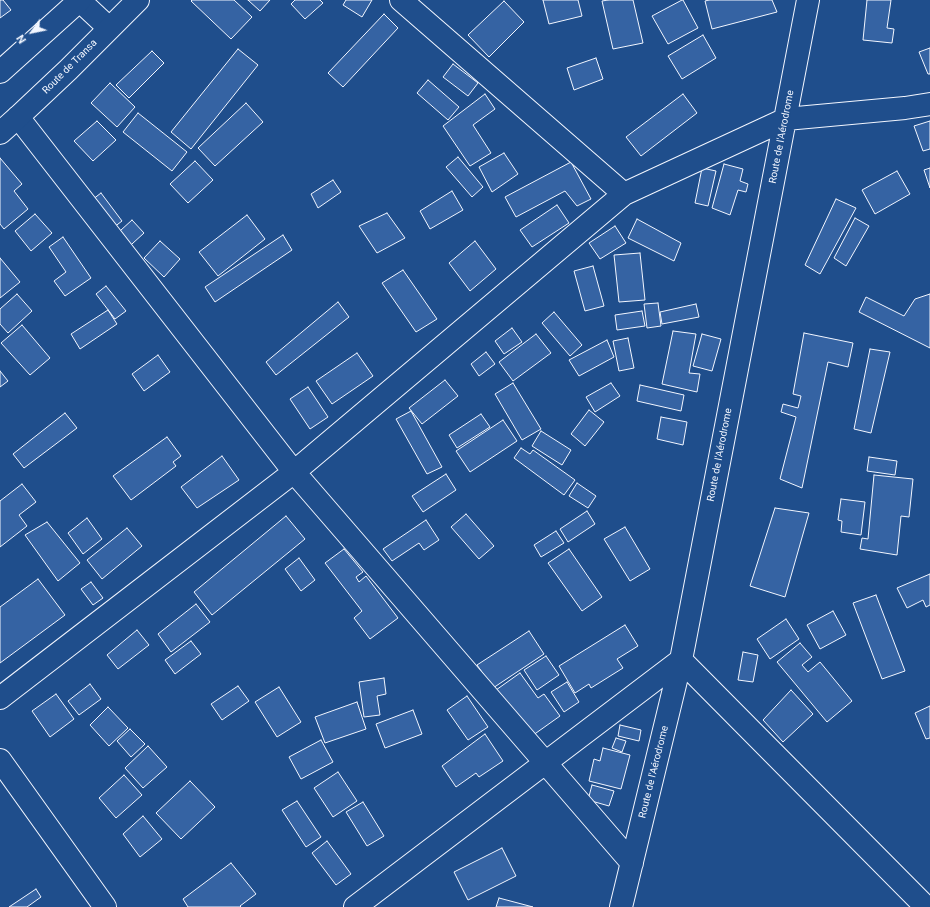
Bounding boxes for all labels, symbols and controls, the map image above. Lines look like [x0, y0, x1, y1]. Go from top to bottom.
north arrow [12, 12, 52, 52]
text: N [14, 32, 29, 46]
street label: Route de Transa [40, 37, 100, 97]
street label: Route de l'Aérodrome [767, 89, 797, 185]
street label: Route de l'Aérodrome [705, 407, 735, 503]
street label: Route de l'Aérodrome [637, 724, 671, 820]

